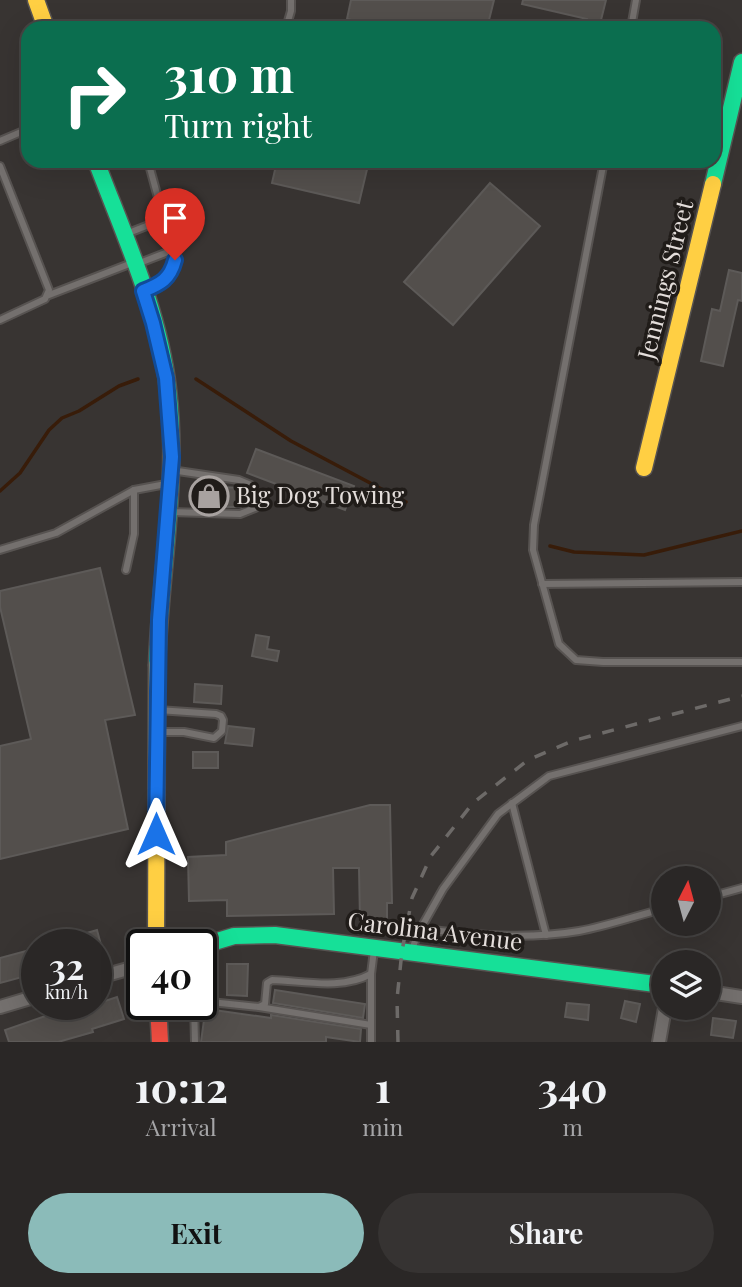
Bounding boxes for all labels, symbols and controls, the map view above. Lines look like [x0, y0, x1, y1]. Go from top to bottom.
text: 310 m [164, 40, 294, 105]
icon: right [49, 49, 140, 140]
text: Turn right [164, 103, 312, 146]
pin [145, 188, 205, 260]
street label: Jennings Street [629, 196, 699, 363]
icon: arrive [156, 199, 194, 237]
shop icon: Big Dog Towing [188, 475, 230, 517]
place label: Big Dog Towing [236, 478, 405, 510]
position arrow [119, 797, 193, 871]
north arrow [651, 866, 721, 936]
map controls [651, 866, 721, 1020]
street label: Carolina Avenue [346, 903, 524, 957]
speed limit sign: 40 [126, 929, 217, 1020]
text: 32 [49, 942, 84, 989]
button: layers [651, 950, 721, 1020]
text: km/h [45, 980, 88, 1004]
text: 10:12 [134, 1058, 228, 1114]
text: 1 [375, 1058, 391, 1114]
text: 340 [538, 1058, 608, 1114]
text: Arrival [146, 1111, 217, 1142]
text: min [362, 1111, 403, 1142]
text: m [562, 1111, 583, 1142]
button: Exit [28, 1193, 364, 1273]
button: Share [378, 1193, 714, 1273]

